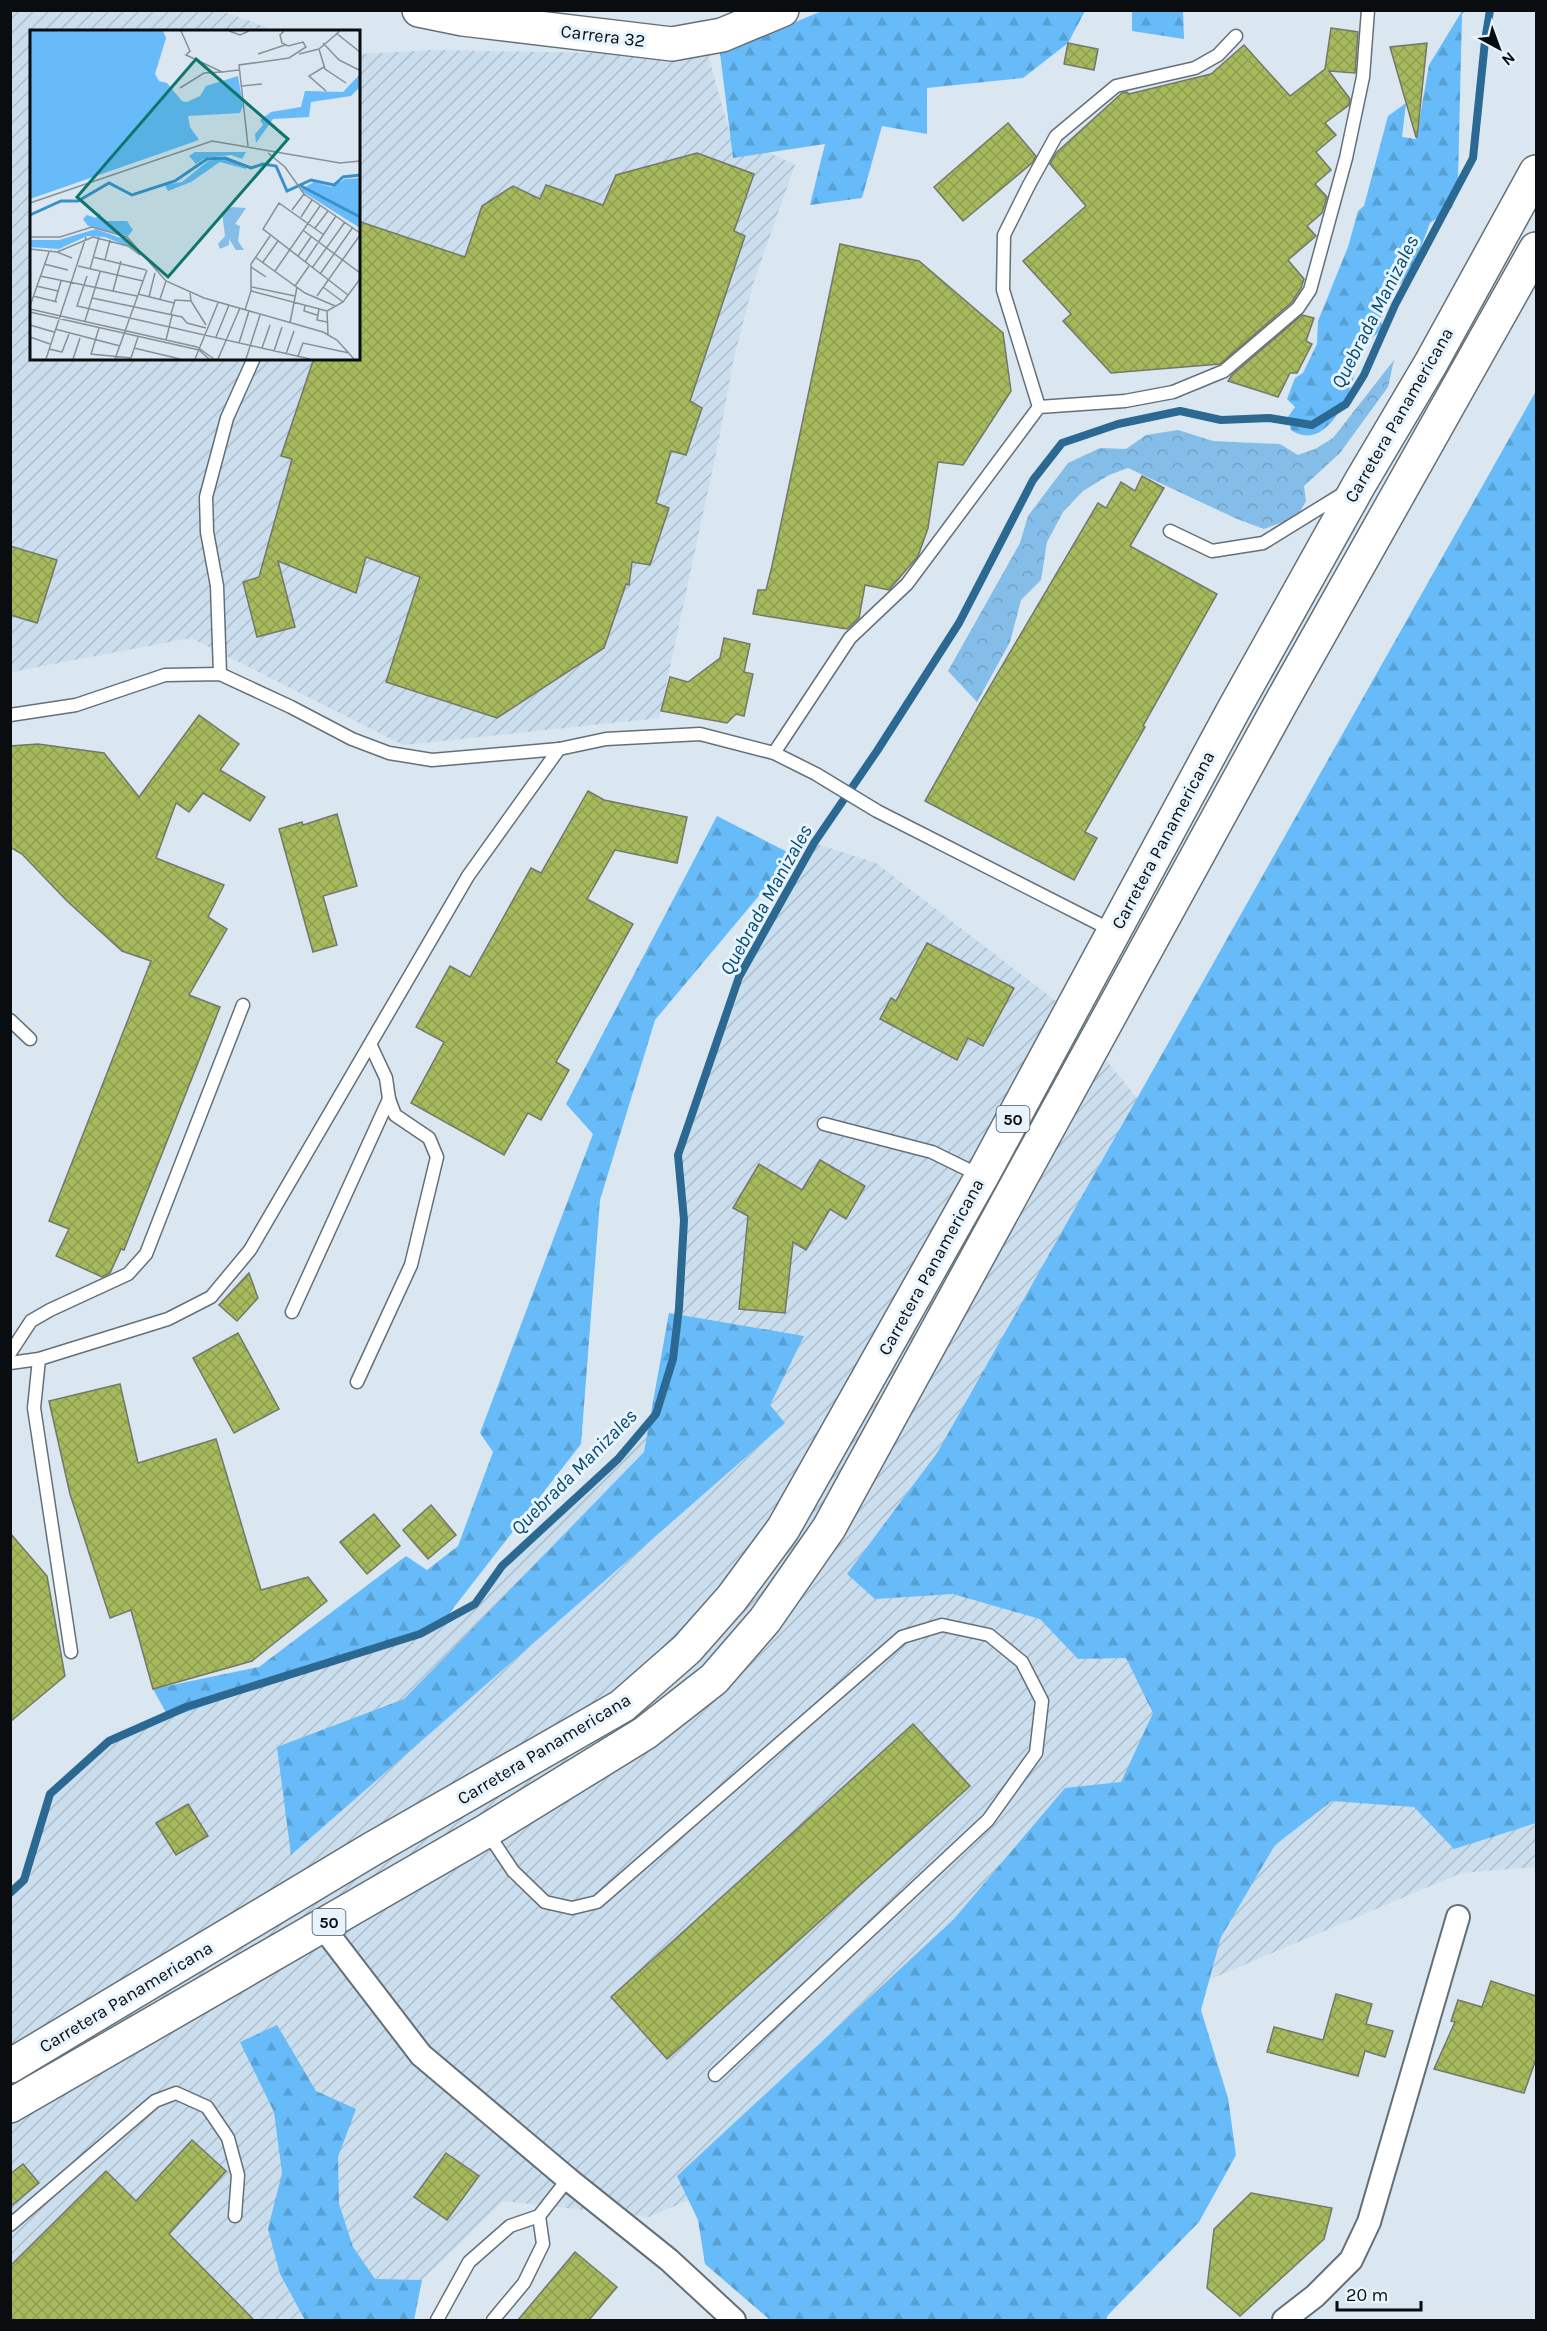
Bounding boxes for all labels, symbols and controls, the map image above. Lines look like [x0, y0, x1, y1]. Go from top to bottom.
north arrow [1469, 18, 1529, 78]
street label: Carrera 32 [559, 20, 647, 52]
inset map [30, 30, 360, 360]
text: N [1498, 48, 1519, 70]
water label: Quebrada Manizales [1327, 232, 1423, 392]
street label: Carretera Panamericana [1340, 324, 1458, 506]
street label: Carretera Panamericana [1107, 747, 1219, 933]
water label: Quebrada Manizales [715, 821, 817, 979]
road number: 50 [996, 1106, 1030, 1132]
street label: Carretera Panamericana [873, 1175, 989, 1359]
water label: Quebrada Manizales [506, 1404, 642, 1540]
street label: Carretera Panamericana [453, 1688, 635, 1810]
road number: 50 [312, 1909, 346, 1935]
street label: Carretera Panamericana [35, 1936, 217, 2058]
scale bar [1337, 2274, 1421, 2312]
text: 20 m [1346, 2284, 1388, 2306]

